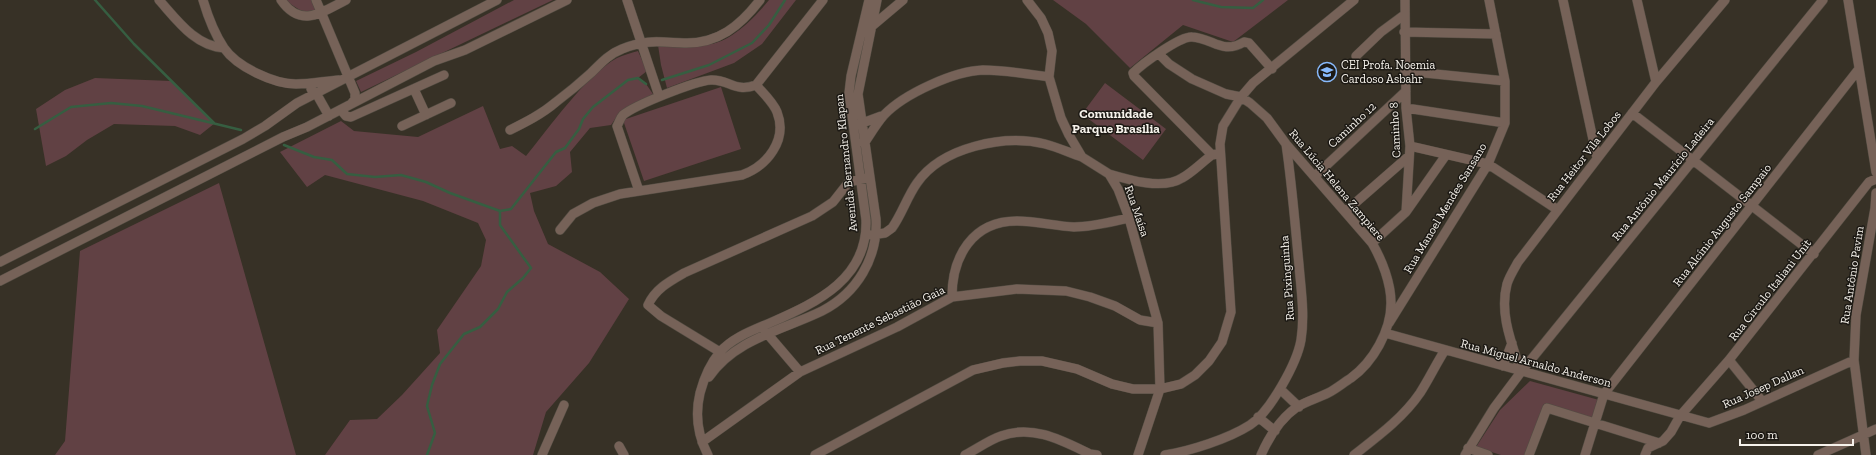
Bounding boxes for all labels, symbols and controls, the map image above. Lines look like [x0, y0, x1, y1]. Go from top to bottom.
place label: CEI Profa. Noemia Cardoso Asbahr [1341, 58, 1435, 86]
school or university icon: CEI Profa. Noemia Cardoso Asbahr [1316, 61, 1338, 83]
street label: Avenida Bernandro Klapan [832, 93, 860, 232]
street label: Caminho 12 [1325, 99, 1379, 151]
street label: Caminho 8 [1387, 102, 1403, 158]
district label: Comunidade Parque Brasilia [1072, 106, 1160, 136]
street label: Rua Heitor Vila Lobos [1544, 108, 1624, 204]
street label: Rua Antônio Maurício Ladeira [1609, 114, 1717, 243]
street label: Rua Lúcia Helena Zampiere [1286, 126, 1388, 244]
street label: Rua Manoel Mendes Sansano [1400, 140, 1490, 276]
street label: Rua Alcínio Augusto Sampaio [1670, 161, 1774, 289]
street label: Rua Maísa [1122, 184, 1152, 239]
street label: Rua Antônio Pavim [1837, 224, 1867, 325]
street label: Rua Pixinguinha [1277, 235, 1297, 321]
street label: Rua Circulo Italiani Unit [1726, 236, 1814, 344]
street label: Rua Tenente Sebastião Gaia [813, 282, 947, 357]
street label: Rua Miguel Arnaldo Anderson [1459, 336, 1613, 390]
street label: Rua Josep Dallan [1720, 363, 1806, 411]
scale bar [1740, 421, 1853, 447]
text: 100 m [1746, 428, 1778, 442]

